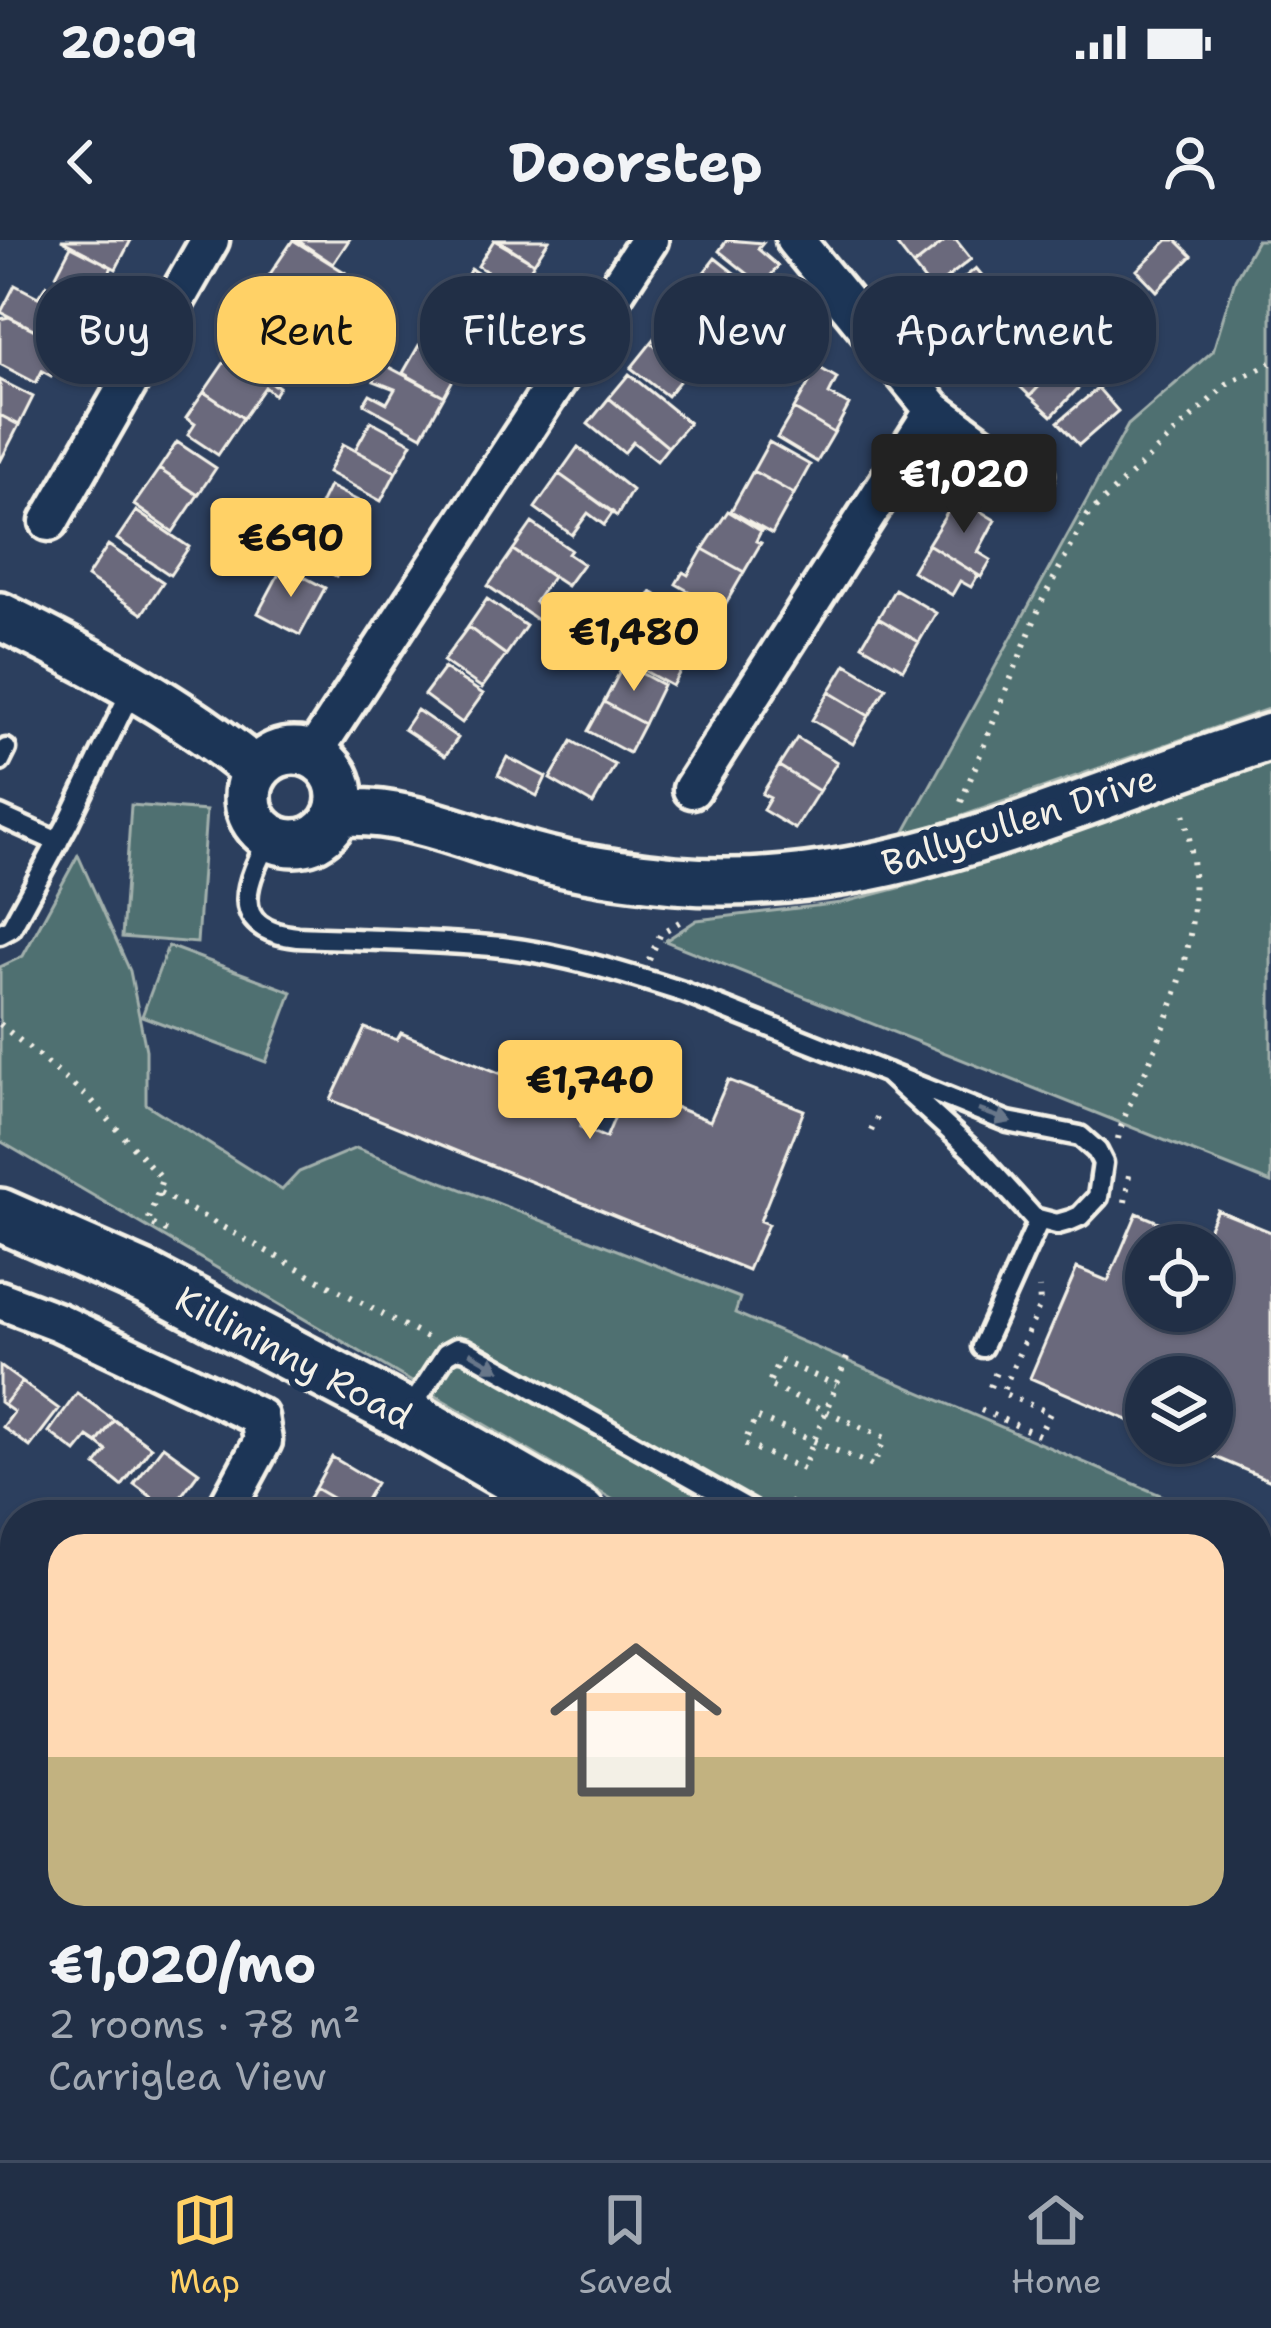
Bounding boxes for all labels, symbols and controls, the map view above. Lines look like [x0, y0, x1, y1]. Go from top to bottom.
text: 20:09 [60, 12, 198, 72]
text: Doorstep [508, 126, 763, 198]
icon: back [48, 129, 114, 195]
icon: person [1157, 129, 1223, 195]
chip: Buy [36, 276, 193, 384]
chip: Rent [217, 276, 396, 384]
chip: Filters [420, 276, 630, 384]
chip: New [654, 276, 829, 384]
chip: Apartment [853, 276, 1156, 384]
pin: €1,020 [866, 434, 1062, 536]
text: €1,020 [898, 447, 1030, 499]
pin: €690 [220, 498, 362, 600]
text: €690 [237, 511, 345, 563]
pin: €1,480 [536, 592, 732, 694]
text: €1,480 [568, 605, 700, 657]
street label: Ballycullen Drive [875, 753, 1163, 888]
pin: €1,740 [492, 1040, 688, 1142]
text: €1,740 [525, 1053, 655, 1105]
one-way arrow [978, 1108, 1014, 1127]
map controls [1125, 1224, 1233, 1464]
button: locate [1125, 1224, 1233, 1332]
street label: Killininny Road [167, 1274, 421, 1441]
one-way arrow [468, 1349, 502, 1370]
button: layers [1125, 1356, 1233, 1464]
icon: home [528, 1612, 744, 1828]
text: €1,020/mo [48, 1930, 316, 1998]
text: 2 rooms · 78 m² [48, 1998, 360, 2050]
text: Carriglea View [48, 2050, 327, 2102]
tab: Map [169, 2187, 240, 2304]
tab: Saved [579, 2187, 672, 2304]
tab: Home [1011, 2187, 1102, 2304]

